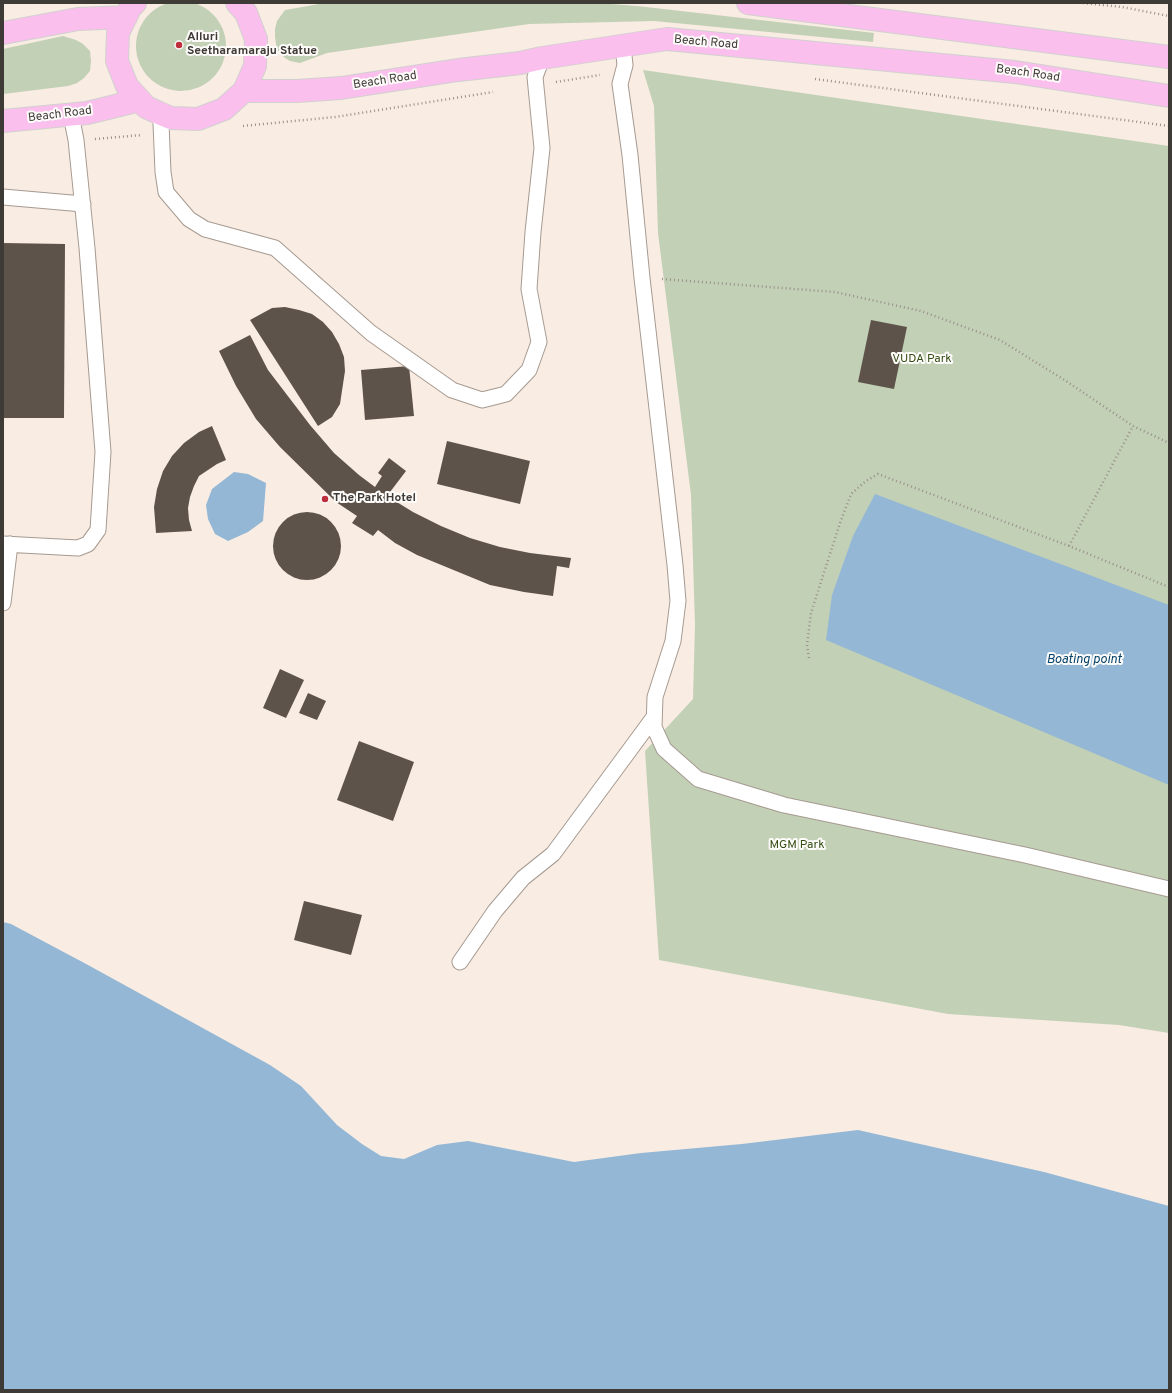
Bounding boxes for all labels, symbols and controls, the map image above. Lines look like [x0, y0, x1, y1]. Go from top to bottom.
place label: Alluri Seetharamaraju Statue [187, 31, 317, 59]
street label: Beach Road [673, 33, 739, 53]
marker: Alluri Seetharamaraju Statue [174, 40, 184, 50]
street label: Beach Road [995, 62, 1061, 86]
street label: Beach Road [352, 69, 418, 93]
street label: Beach Road [27, 104, 93, 126]
park label: VUDA Park [892, 353, 952, 367]
place label: The Park Hotel [333, 492, 416, 506]
marker: The Park Hotel [320, 494, 330, 504]
water label: Boating point [1046, 652, 1122, 668]
park label: MGM Park [769, 839, 825, 853]

